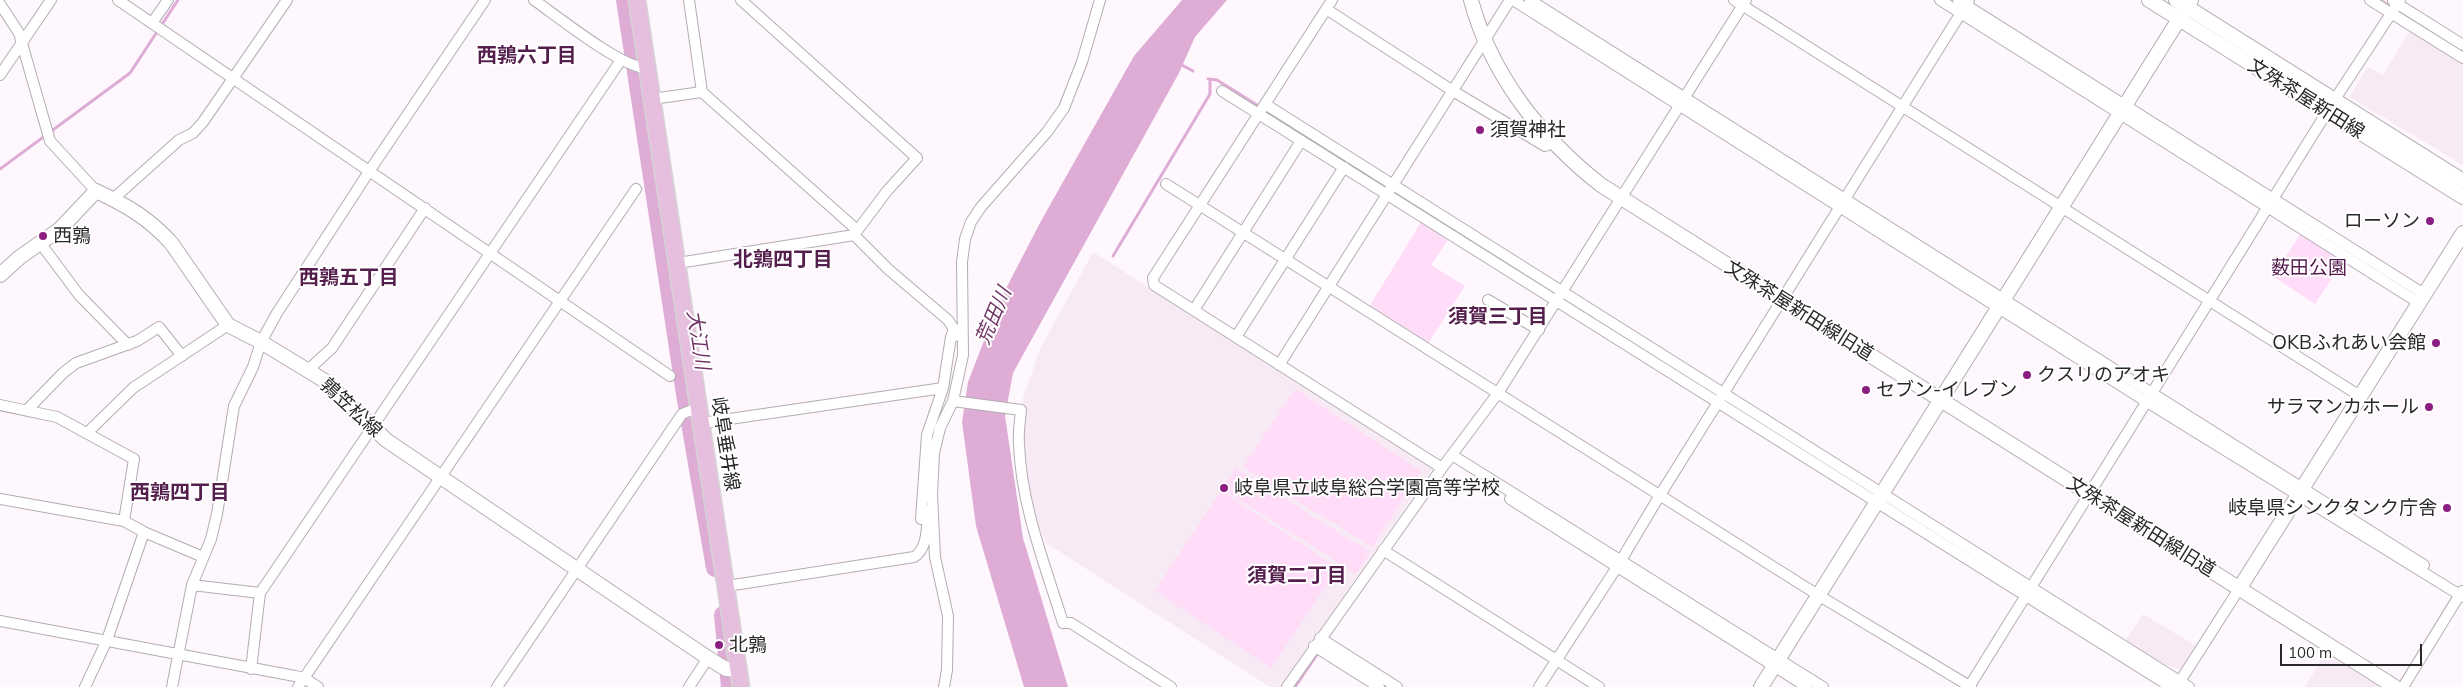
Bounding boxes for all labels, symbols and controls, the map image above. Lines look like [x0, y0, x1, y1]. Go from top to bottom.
district label: 西鶉六丁目 [477, 44, 577, 68]
street label: 文殊茶屋新田線 [2244, 54, 2368, 144]
place label: 須賀神社 [1490, 119, 1566, 141]
marker: 須賀神社 [1474, 124, 1486, 136]
place label: ローソン [2344, 210, 2420, 232]
marker: ローソン [2424, 215, 2436, 227]
place label: 西鶉 [53, 225, 91, 247]
marker: 西鶉 [37, 230, 49, 242]
district label: 北鶉四丁目 [733, 248, 833, 272]
street label: 文殊茶屋新田線旧道 [1720, 256, 1878, 366]
park label: 薮田公園 [2271, 257, 2347, 279]
district label: 西鶉五丁目 [299, 266, 399, 290]
water label: 荒田川 [971, 284, 1017, 348]
district label: 須賀三丁目 [1448, 305, 1548, 329]
water label: 大江川 [681, 308, 715, 372]
place label: OKBふれあい会館 [2272, 332, 2426, 354]
marker: OKBふれあい会館 [2430, 337, 2442, 349]
place label: クスリのアオキ [2037, 364, 2170, 386]
marker: クスリのアオキ [2021, 369, 2033, 381]
street label: 鶉笠松線 [315, 374, 387, 442]
place label: セブン-イレブン [1876, 379, 2017, 401]
marker: セブン-イレブン [1860, 384, 1872, 396]
street label: 岐阜垂井線 [706, 395, 744, 493]
place label: サラマンカホール [2267, 396, 2419, 418]
marker: サラマンカホール [2423, 401, 2435, 413]
street label: 文殊茶屋新田線旧道 [2062, 472, 2220, 582]
place label: 岐阜県立岐阜総合学園高等学校 [1234, 477, 1500, 499]
district label: 西鶉四丁目 [130, 481, 230, 505]
marker: 岐阜県立岐阜総合学園高等学校 [1218, 482, 1230, 494]
place label: 岐阜県シンクタンク庁舎 [2228, 497, 2437, 519]
marker: 岐阜県シンクタンク庁舎 [2441, 502, 2453, 514]
district label: 須賀二丁目 [1247, 564, 1347, 588]
place label: 北鶉 [729, 634, 767, 656]
scale bar [2283, 634, 2426, 666]
marker: 北鶉 [713, 639, 725, 651]
text: 100 m [2288, 643, 2332, 662]

